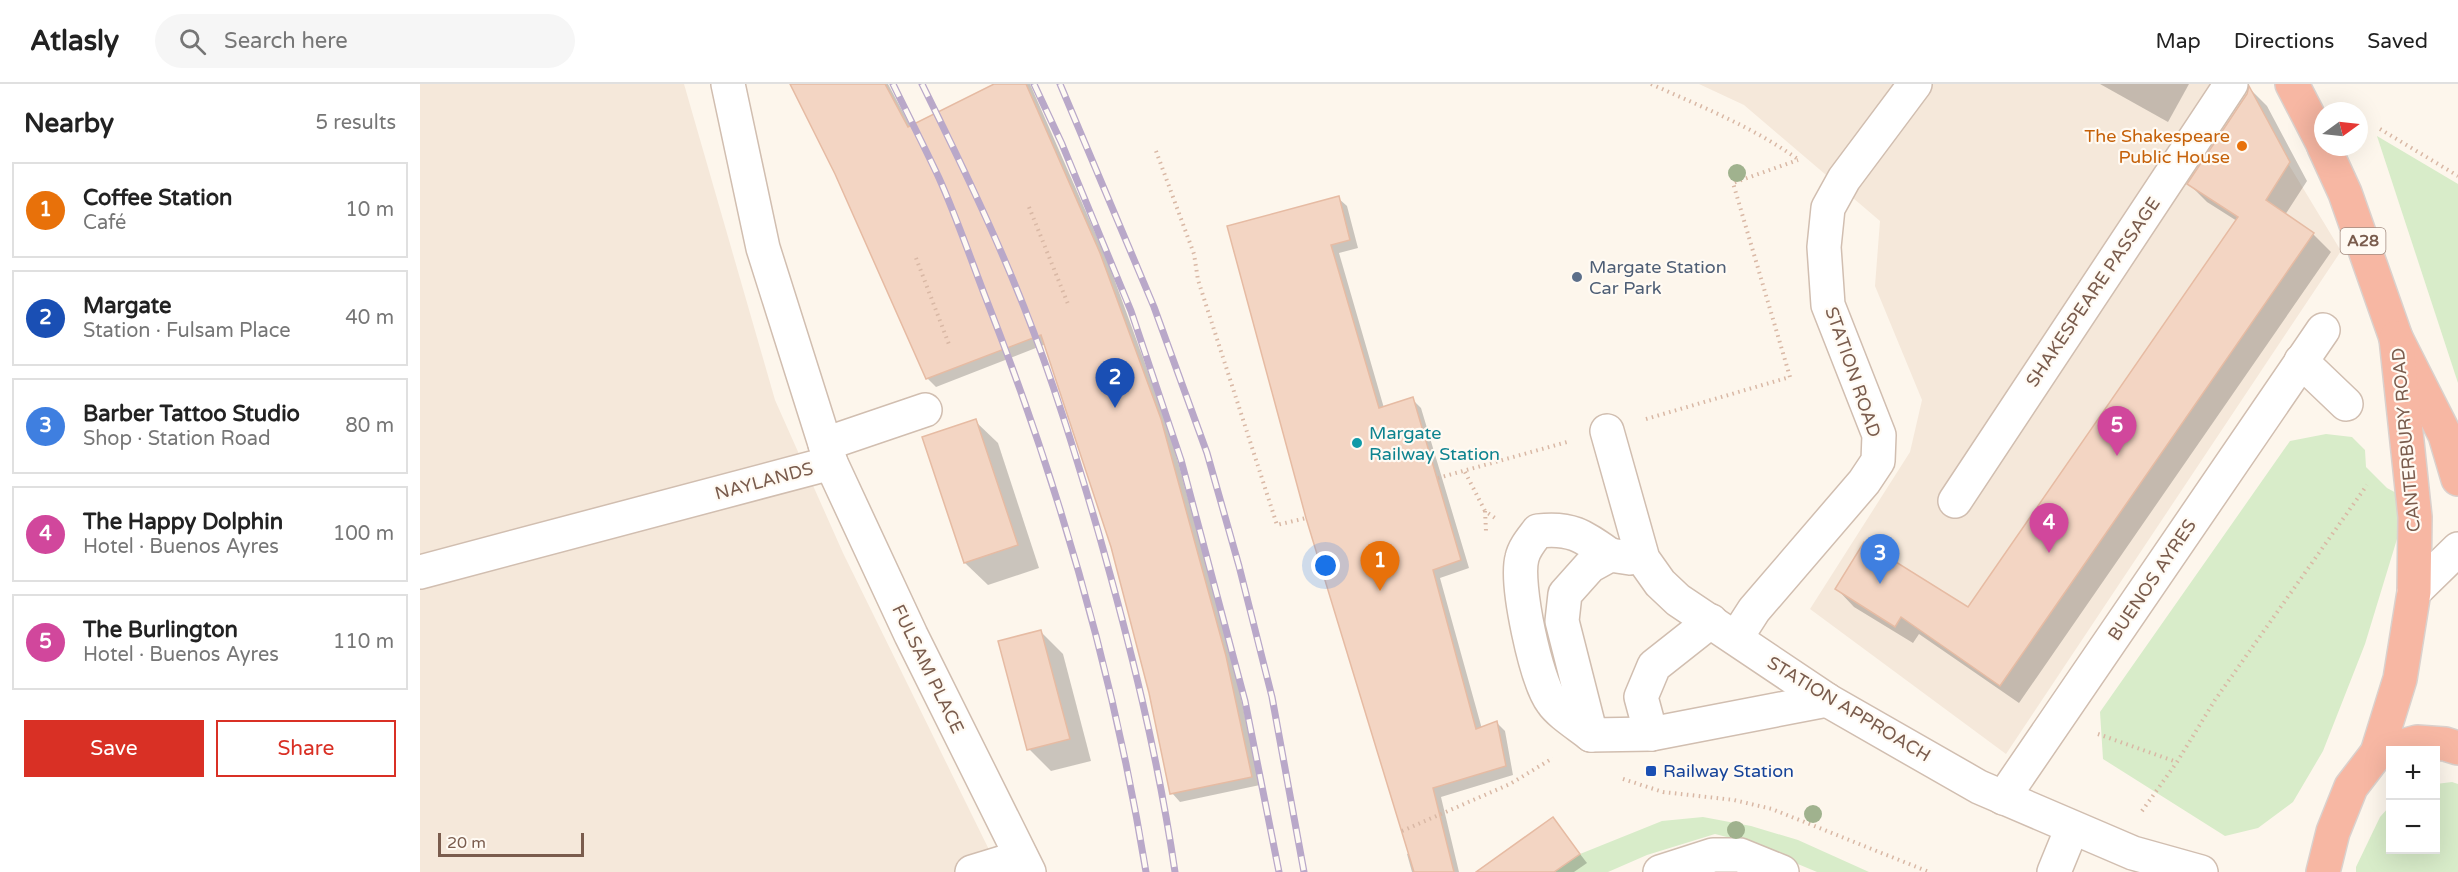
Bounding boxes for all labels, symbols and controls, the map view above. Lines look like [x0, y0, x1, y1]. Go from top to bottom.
search box [155, 14, 575, 68]
text: Atlasly [30, 24, 119, 58]
icon: search [176, 25, 209, 58]
text: Search here [224, 28, 348, 54]
text: Map [2155, 29, 2201, 54]
text: Directions [2234, 29, 2334, 54]
text: Saved [2367, 29, 2428, 54]
north arrow [2314, 102, 2368, 156]
text: Nearby [24, 108, 114, 139]
text: 5 results [316, 111, 396, 135]
place label: The Shakespeare Public House [2084, 125, 2230, 168]
marker: The Shakespeare Public House [2235, 139, 2249, 153]
text: Coffee Station [83, 185, 232, 211]
street label: SHAKESPEARE PASSAGE [2021, 193, 2165, 391]
text: 1 [39, 198, 52, 222]
text: 10 m [345, 198, 394, 222]
text: Café [83, 211, 126, 235]
road number: A28 [2340, 228, 2386, 254]
place label: Margate Station Car Park [1589, 256, 1727, 299]
marker: Margate Station Car Park [1570, 270, 1584, 284]
text: Margate [83, 293, 171, 319]
street label: STATION ROAD [1820, 304, 1886, 440]
text: 2 [39, 306, 52, 330]
text: 40 m [345, 306, 394, 330]
text: Station · Fulsam Place [83, 319, 291, 343]
street label: CANTERBURY ROAD [2387, 347, 2425, 533]
pin: 2 [1096, 358, 1134, 408]
text: Barber Tattoo Studio [83, 401, 300, 427]
pin: 5 [2098, 406, 2136, 456]
text: 3 [39, 414, 52, 438]
text: 80 m [345, 414, 394, 438]
place label: Margate Railway Station [1369, 422, 1500, 465]
text: Shop · Station Road [83, 427, 271, 451]
marker: Margate Railway Station [1350, 436, 1364, 450]
street label: NAYLANDS [712, 457, 816, 505]
pin: 4 [2030, 504, 2068, 553]
text: The Happy Dolphin [83, 509, 283, 535]
street label: BUENOS AYRES [2103, 515, 2201, 645]
text: 4 [39, 522, 52, 546]
text: 100 m [333, 522, 394, 546]
pin: 3 [1860, 534, 1900, 584]
text: Hotel · Buenos Ayres [83, 535, 279, 559]
pin: 1 [1360, 542, 1400, 591]
your location [1311, 551, 1340, 580]
street label: FULSAM PLACE [887, 601, 969, 737]
text: The Burlington [83, 617, 238, 643]
text: 5 [39, 630, 52, 654]
text: 110 m [333, 630, 394, 654]
text: Hotel · Buenos Ayres [83, 643, 279, 667]
street label: STATION APPROACH [1763, 652, 1935, 766]
button: Save [24, 720, 204, 777]
button: Share [216, 720, 396, 777]
map controls [2386, 746, 2440, 854]
button: + [2386, 746, 2440, 800]
place label: Railway Station [1663, 760, 1794, 782]
marker: Railway Station [1644, 764, 1658, 778]
button: − [2386, 800, 2440, 854]
scale bar [438, 830, 584, 858]
text: 20 m [447, 833, 486, 853]

